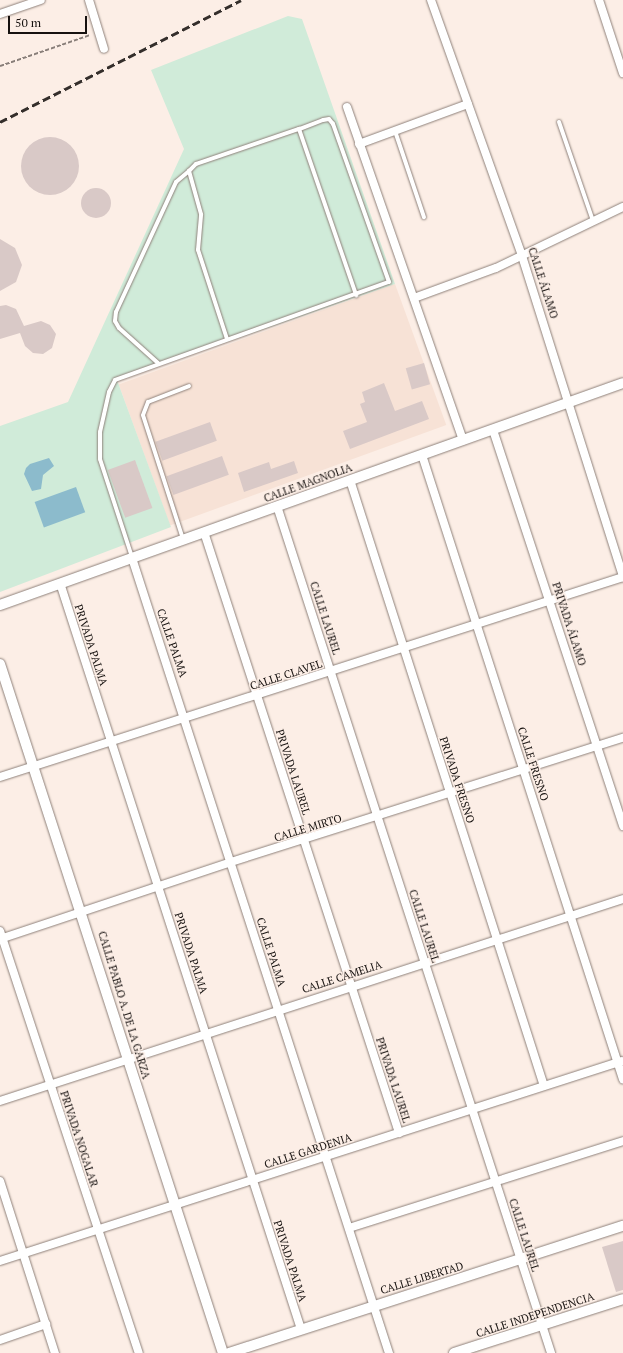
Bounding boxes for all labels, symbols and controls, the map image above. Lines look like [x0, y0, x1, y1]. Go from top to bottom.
scale bar [10, 8, 89, 34]
text: 50 m [15, 15, 41, 30]
street label: CALLE ÁLAMO [525, 246, 561, 320]
street label: CALLE MAGNOLIA [262, 461, 354, 505]
street label: CALLE LAUREL [307, 580, 343, 656]
street label: PRIVADA ÁLAMO [549, 580, 589, 668]
street label: PRIVADA PALMA [72, 603, 110, 687]
street label: CALLE PALMA [154, 607, 190, 679]
street label: CALLE CLAVEL [248, 657, 324, 693]
street label: CALLE FRESNO [515, 725, 551, 803]
street label: PRIVADA LAUREL [273, 728, 313, 816]
street label: PRIVADA FRESNO [437, 735, 477, 825]
street label: CALLE MIRTO [273, 811, 343, 845]
street label: CALLE LAUREL [406, 888, 442, 964]
street label: PRIVADA PALMA [172, 911, 210, 995]
street label: CALLE PALMA [254, 916, 288, 988]
street label: CALLE PABLO A. DE LA GARZA [95, 929, 153, 1081]
street label: CALLE CAMELIA [300, 958, 384, 996]
street label: PRIVADA LAUREL [373, 1036, 413, 1124]
street label: PRIVADA NOGALAR [57, 1089, 101, 1189]
street label: CALLE GARDENIA [263, 1131, 353, 1171]
street label: CALLE LAUREL [506, 1197, 542, 1273]
street label: PRIVADA PALMA [271, 1219, 309, 1303]
street label: CALLE LIBERTAD [379, 1259, 465, 1297]
street label: CALLE INDEPENDENCIA [474, 1290, 596, 1340]

